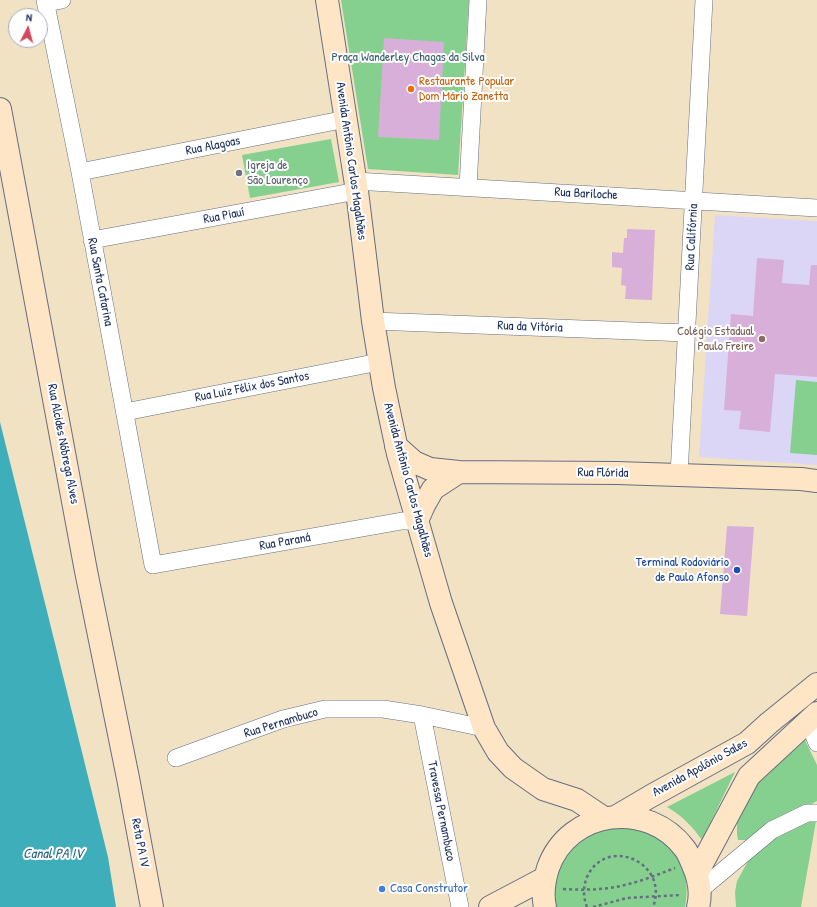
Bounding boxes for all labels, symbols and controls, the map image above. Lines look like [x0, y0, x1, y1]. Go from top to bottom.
north arrow [8, 8, 48, 48]
text: N [25, 10, 33, 24]
park label: Praça Wanderley Chagas da Silva [331, 50, 485, 66]
place label: Restaurante Popular Dom Mário Zanetta [419, 74, 514, 105]
street label: Avenida Antônio Carlos Magalhães [332, 81, 370, 241]
marker: Restaurante Popular Dom Mário Zanetta [406, 84, 416, 94]
street label: Rua Alagoas [184, 133, 242, 159]
place label: Igreja de São Lourenço [247, 158, 308, 189]
marker: Igreja de São Lourenço [234, 168, 244, 178]
street label: Rua Bariloche [554, 185, 618, 203]
street label: Rua Califórnia [682, 203, 702, 271]
street label: Rua Piauí [202, 204, 246, 228]
street label: Rua Santa Catarina [84, 237, 116, 327]
street label: Rua da Vitória [497, 318, 563, 336]
place label: Colégio Estadual Paulo Freire [677, 324, 754, 355]
marker: Colégio Estadual Paulo Freire [757, 334, 767, 344]
street label: Rua Luiz Félix dos Santos [194, 368, 310, 406]
street label: Rua Alcides Nóbrega Alves [44, 383, 82, 505]
street label: Avenida Antônio Carlos Magalhães [380, 401, 436, 559]
street label: Rua Flórida [577, 465, 629, 481]
street label: Rua Paraná [258, 530, 312, 554]
place label: Terminal Rodoviário de Paulo Afonso [636, 555, 729, 586]
marker: Terminal Rodoviário de Paulo Afonso [732, 565, 742, 575]
street label: Rua Pernambuco [242, 704, 320, 742]
street label: Avenida Apolônio Sales [650, 735, 750, 801]
street label: Travessa Pernambuco [424, 760, 458, 862]
street label: Reta PA IV [128, 817, 152, 869]
water label: Canal PA IV [23, 846, 83, 862]
place label: Casa Construtor [390, 881, 468, 897]
marker: Casa Construtor [377, 884, 387, 894]

